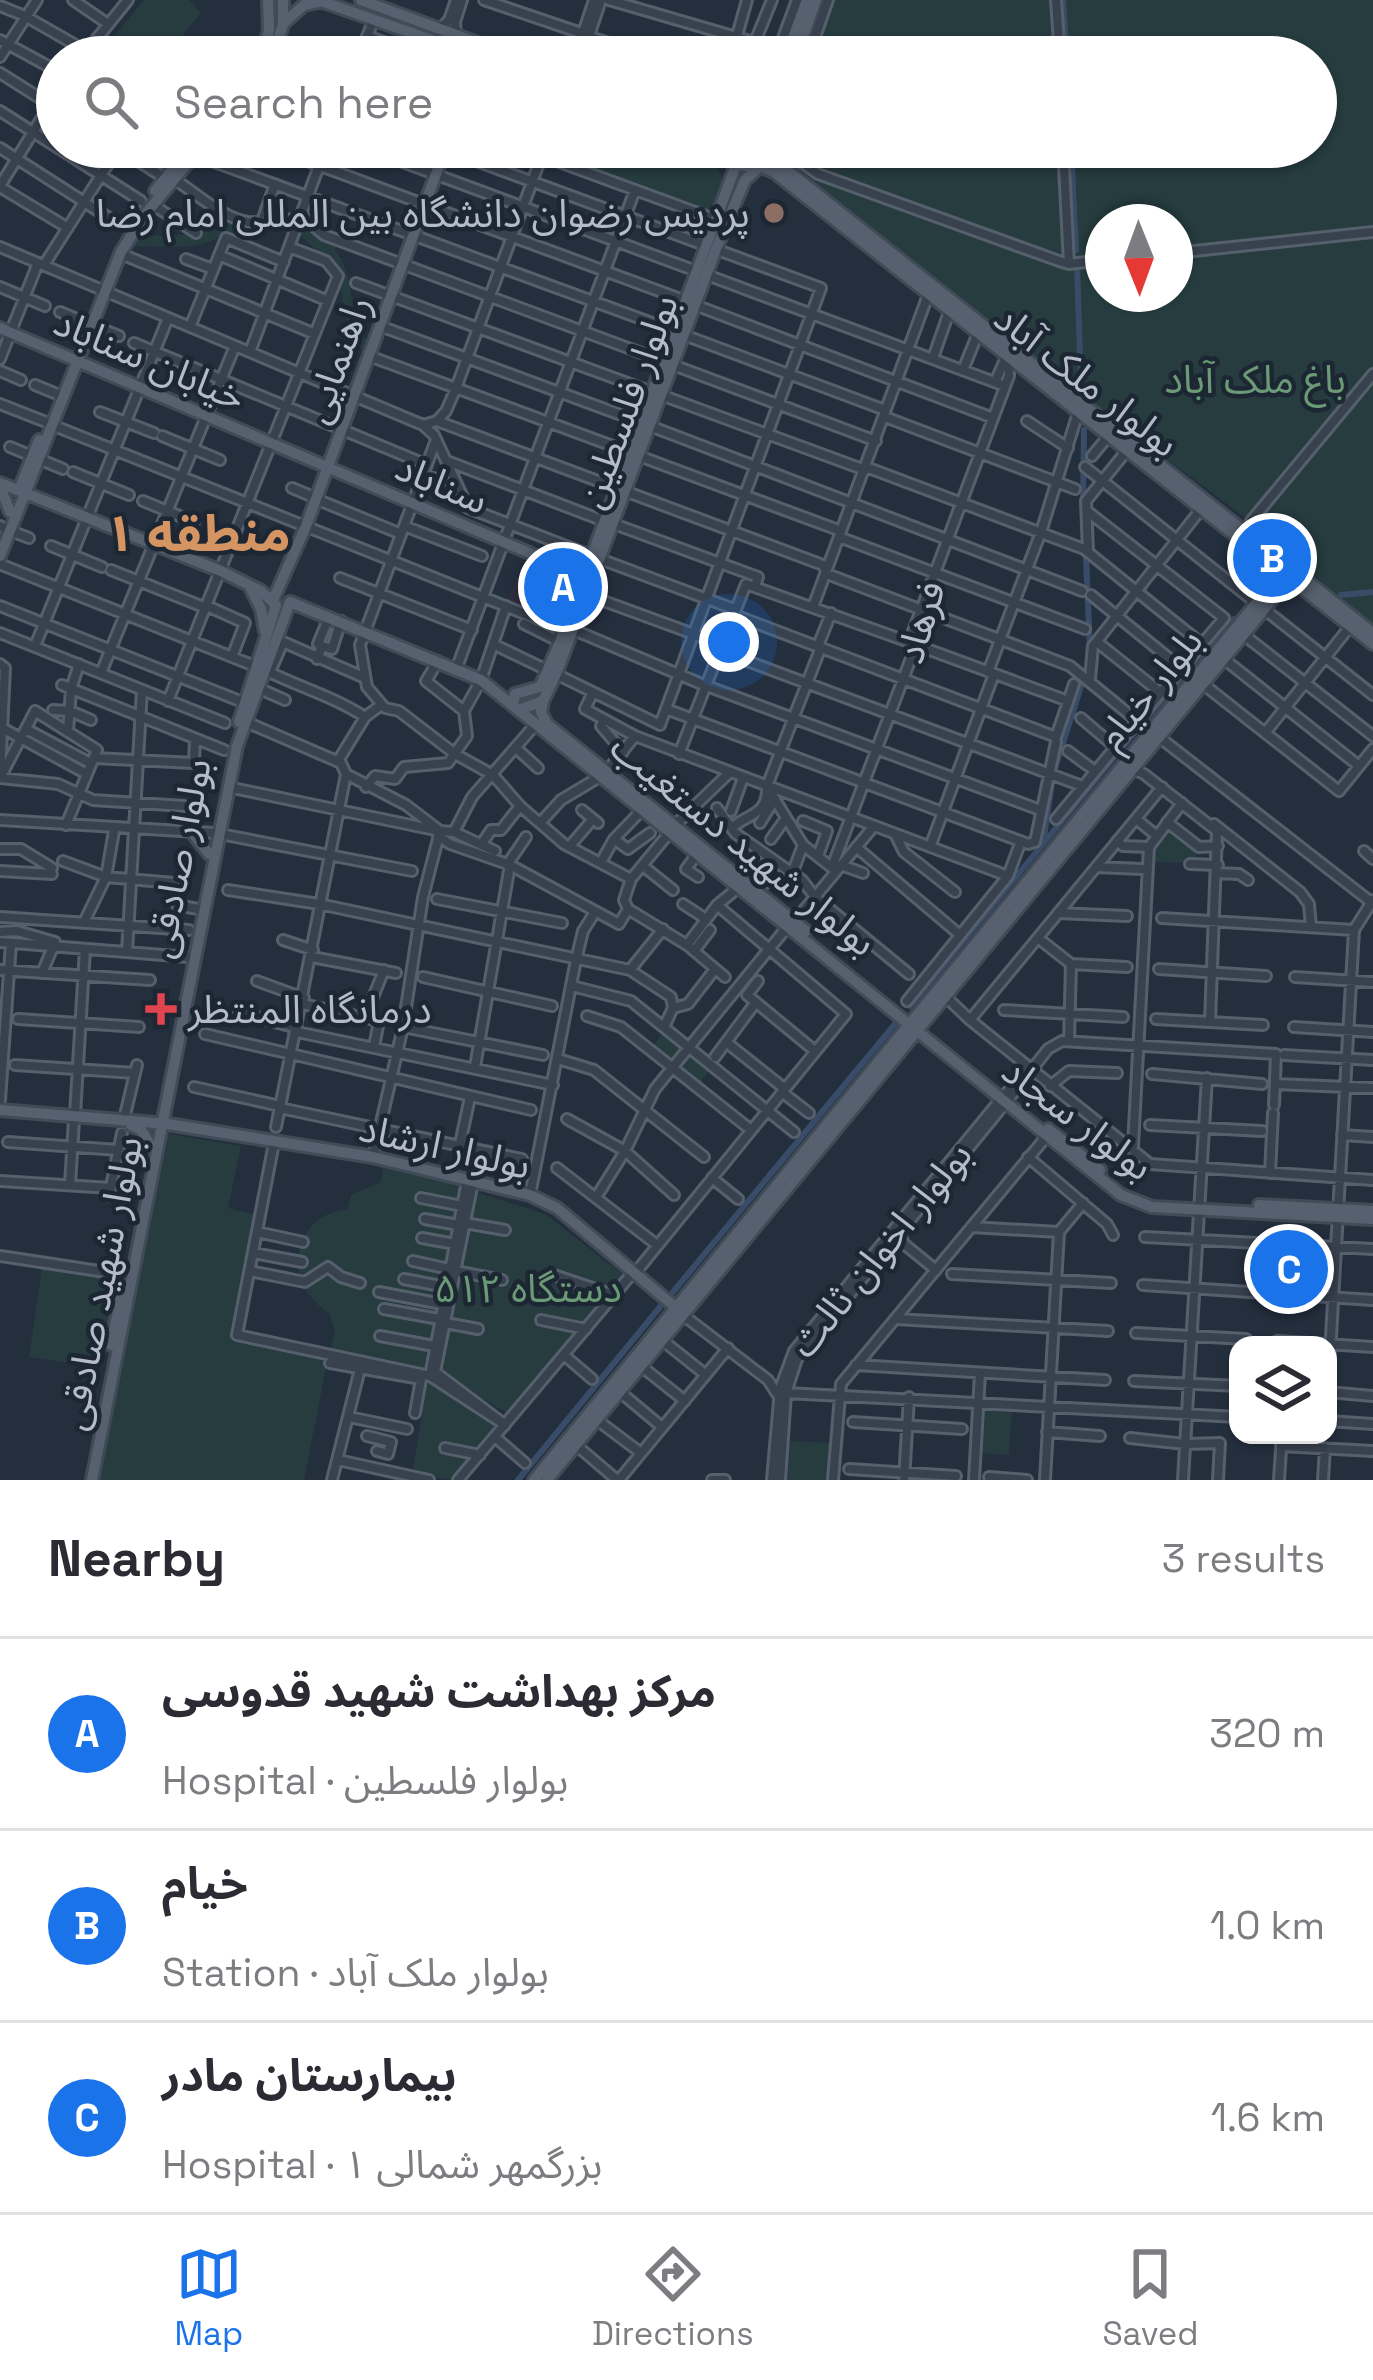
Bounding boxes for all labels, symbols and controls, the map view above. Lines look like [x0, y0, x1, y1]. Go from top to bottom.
search box [36, 36, 1337, 168]
icon: search [78, 69, 144, 135]
text: Search here [174, 74, 433, 131]
place label: پردیس رضوان دانشگاه بین المللی امام رضا [96, 189, 750, 243]
marker: پردیس رضوان دانشگاه بین المللی امام رضا [761, 200, 787, 226]
north arrow [1085, 204, 1193, 312]
street label: راهنمایی [291, 288, 382, 430]
street label: بولوار فلسطین [566, 288, 689, 515]
street label: بولوار ملک آباد [985, 293, 1189, 468]
street label: خیابان سناباد [47, 297, 253, 422]
park label: باغ ملک آباد [1164, 355, 1346, 408]
street label: سناباد [388, 442, 495, 525]
district label: منطقه ۱ [105, 501, 291, 566]
pin: B [1233, 513, 1311, 603]
pin: A [524, 542, 602, 632]
street label: فرهاد [885, 575, 956, 669]
your location [699, 612, 759, 672]
street label: بلوار خیام [1086, 618, 1217, 762]
street label: بولوار شهید دستغیب [601, 722, 887, 967]
street label: بولوار صادقی [135, 754, 222, 962]
place label: درمانگاه المنتظر [187, 985, 432, 1034]
marker: درمانگاه المنتظر [145, 993, 177, 1025]
street label: بولوار سجاد [992, 1046, 1163, 1191]
street label: بولوار ارشاد [355, 1103, 535, 1190]
street label: بولوار اخوان ثالث [778, 1131, 982, 1367]
street label: بولوار شهید صادقی [48, 1132, 153, 1434]
pin: C [1250, 1224, 1328, 1314]
park label: ۵۱۲ دستگاه [434, 1264, 622, 1313]
map controls [1229, 1336, 1337, 1444]
button: layers [1229, 1336, 1337, 1444]
text: Nearby [48, 1526, 225, 1591]
text: 3 results [1162, 1534, 1325, 1583]
text: مرکز بهداشت شهید قدوسی [162, 1663, 716, 1720]
text: A [75, 1709, 99, 1758]
text: 320 m [1209, 1709, 1325, 1758]
text: Hospital · بولوار فلسطین [162, 1756, 568, 1805]
text: خیام [162, 1855, 248, 1912]
text: B [74, 1901, 100, 1950]
text: 1.0 km [1210, 1901, 1325, 1950]
text: Station · بولوار ملک آباد [162, 1948, 549, 1997]
text: بیمارستان مادر [162, 2047, 457, 2104]
text: C [74, 2093, 100, 2142]
text: 1.6 km [1211, 2093, 1325, 2142]
text: Hospital · بزرگمهر شمالی ۱ [162, 2140, 602, 2189]
tab: Map [174, 2241, 243, 2355]
tab: Directions [592, 2241, 754, 2355]
tab: Saved [1102, 2241, 1199, 2355]

